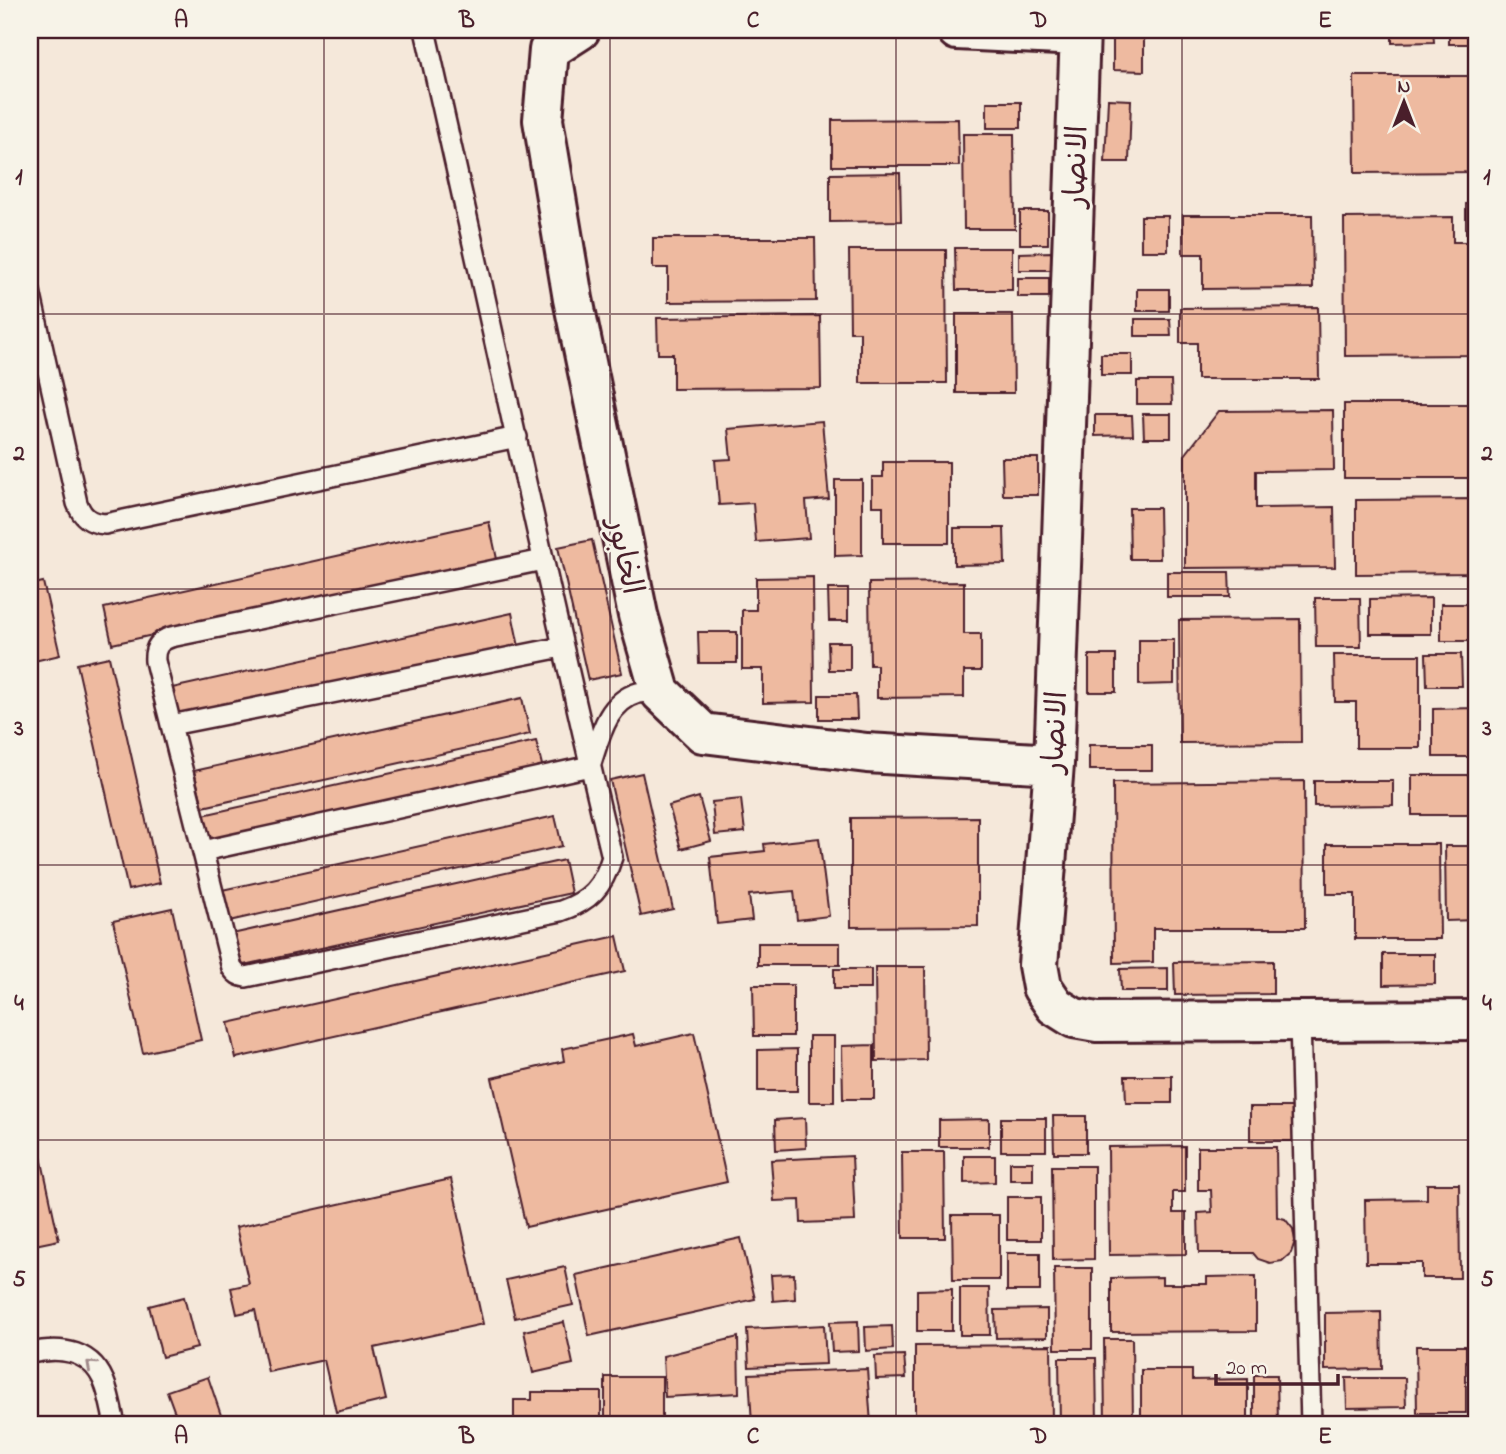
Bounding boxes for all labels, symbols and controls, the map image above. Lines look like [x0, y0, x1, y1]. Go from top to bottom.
text: A [174, 5, 188, 38]
text: B [458, 5, 475, 38]
text: C [747, 5, 760, 38]
text: D [1030, 5, 1047, 38]
text: E [1318, 5, 1332, 38]
north arrow [1370, 66, 1440, 136]
text: N [1398, 74, 1411, 101]
street label: الانصار [1054, 124, 1101, 211]
text: 1 [15, 162, 23, 195]
text: 1 [1483, 162, 1491, 195]
text: 2 [12, 438, 25, 471]
text: 2 [1480, 438, 1493, 471]
street label: الخابور [593, 511, 653, 599]
street label: الانصار [1033, 690, 1081, 777]
text: 3 [13, 713, 24, 746]
text: 3 [1481, 713, 1492, 746]
text: 4 [14, 988, 24, 1021]
text: 4 [1482, 988, 1492, 1021]
text: 5 [12, 1264, 26, 1297]
text: 5 [1480, 1264, 1494, 1297]
scale bar [1216, 1342, 1338, 1386]
text: 20 m [1226, 1354, 1267, 1384]
one-way arrow [86, 1360, 99, 1373]
text: A [174, 1421, 188, 1454]
text: B [458, 1421, 475, 1454]
text: C [747, 1421, 760, 1454]
text: D [1030, 1421, 1047, 1454]
text: E [1318, 1421, 1332, 1454]

